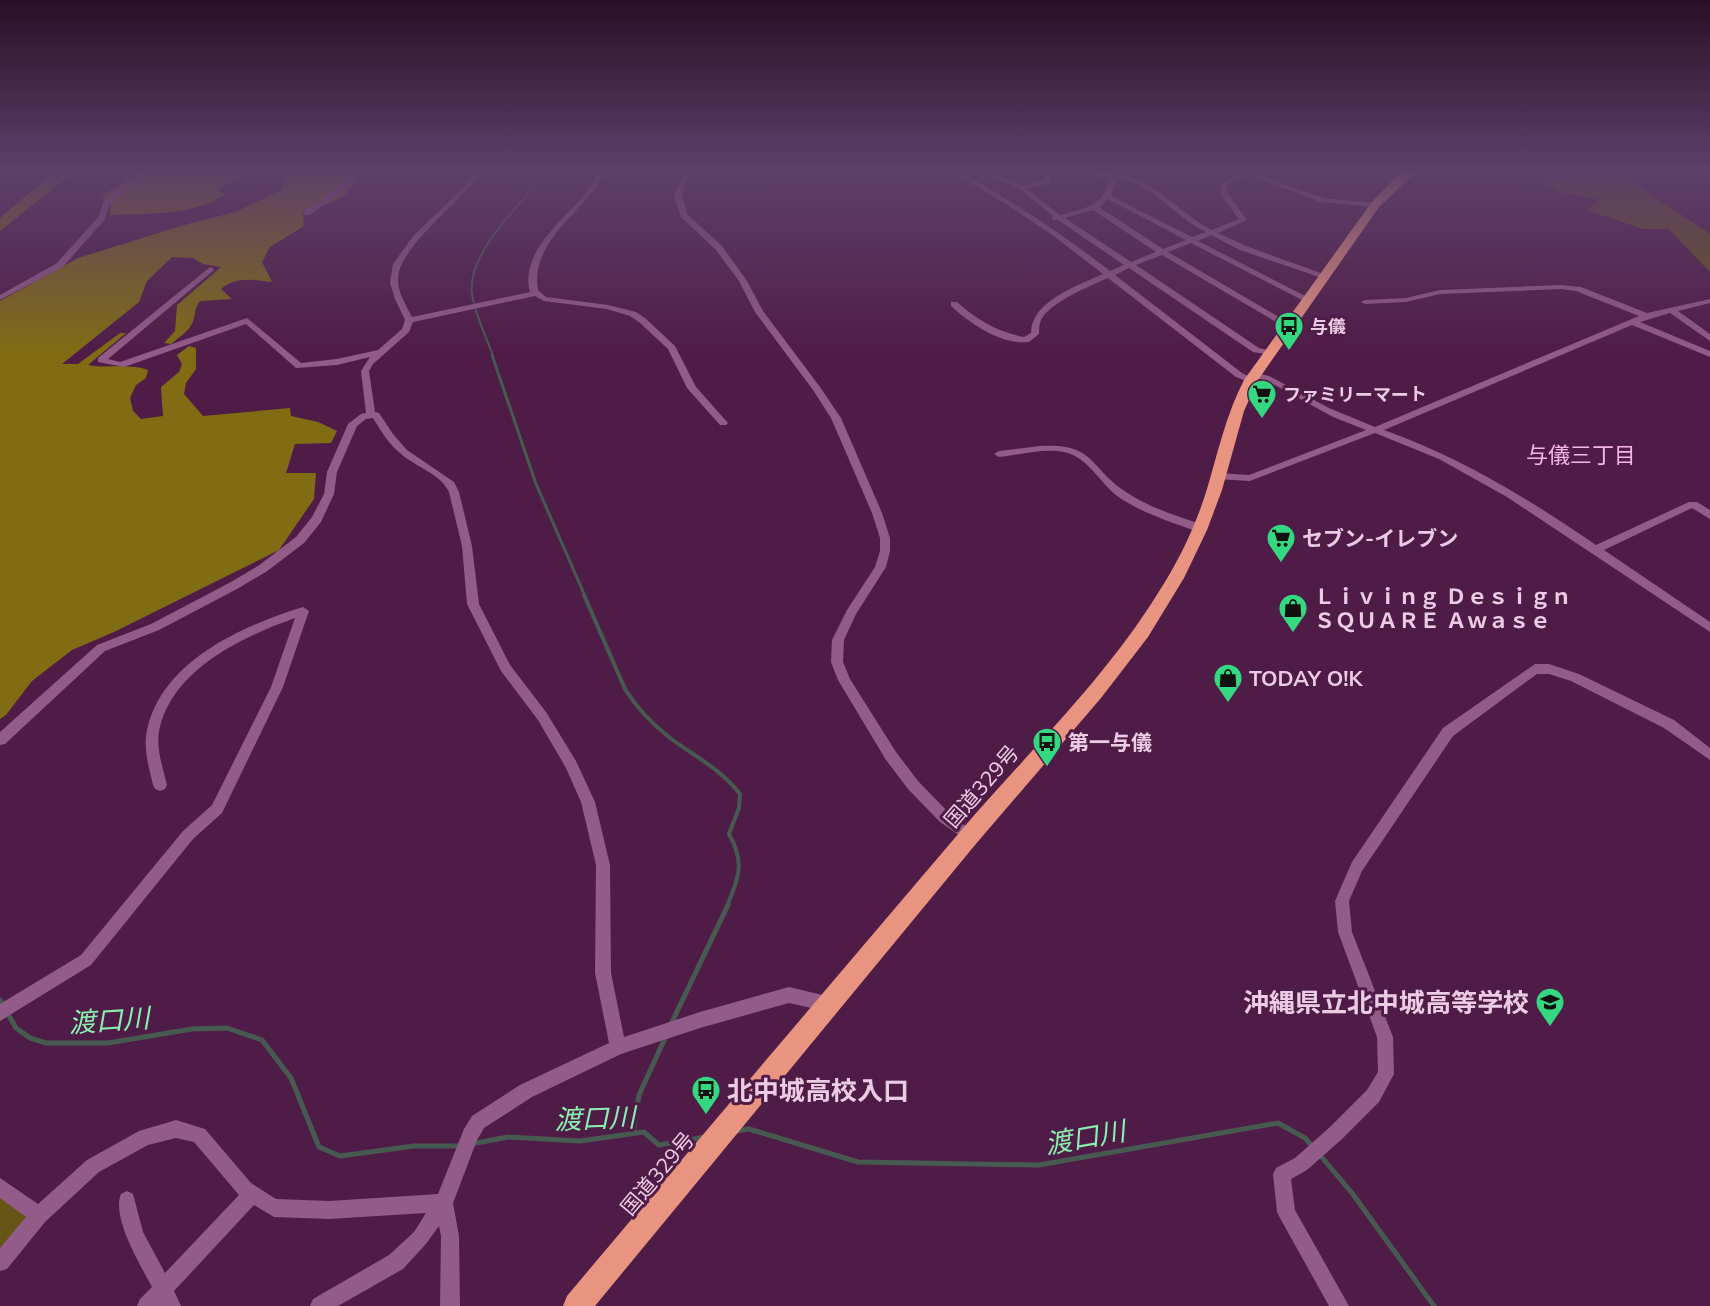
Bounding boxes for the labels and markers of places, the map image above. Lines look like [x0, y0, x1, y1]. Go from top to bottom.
bus stop icon: 与儀 [1273, 310, 1305, 352]
place label: 与儀 [1310, 315, 1346, 338]
supermarket icon: ファミリーマート [1246, 378, 1278, 420]
place label: ファミリーマート [1283, 383, 1427, 406]
supermarket icon: セブン-イレブン [1265, 522, 1297, 564]
place label: セブン-イレブン [1302, 525, 1458, 551]
place label: Ｌｉｖｉｎｇ Ｄｅｓｉｇｎ ＳＱＵＡＲＥ Ａｗａｓｅ [1314, 583, 1572, 633]
shop icon: Ｌｉｖｉｎｇ Ｄｅｓｉｇｎ ＳＱＵＡＲＥ Ａｗａｓｅ [1277, 592, 1309, 634]
shop icon: TODAY O!K [1212, 662, 1244, 704]
place label: TODAY O!K [1249, 665, 1363, 691]
bus stop icon: 第一与儀 [1031, 726, 1063, 768]
place label: 第一与儀 [1068, 729, 1152, 755]
place label: 沖縄県立北中城高等学校 [1243, 986, 1529, 1019]
school or university icon: 沖縄県立北中城高等学校 [1534, 986, 1566, 1028]
bus stop icon: 北中城高校入口 [690, 1074, 722, 1116]
place label: 北中城高校入口 [727, 1074, 909, 1107]

